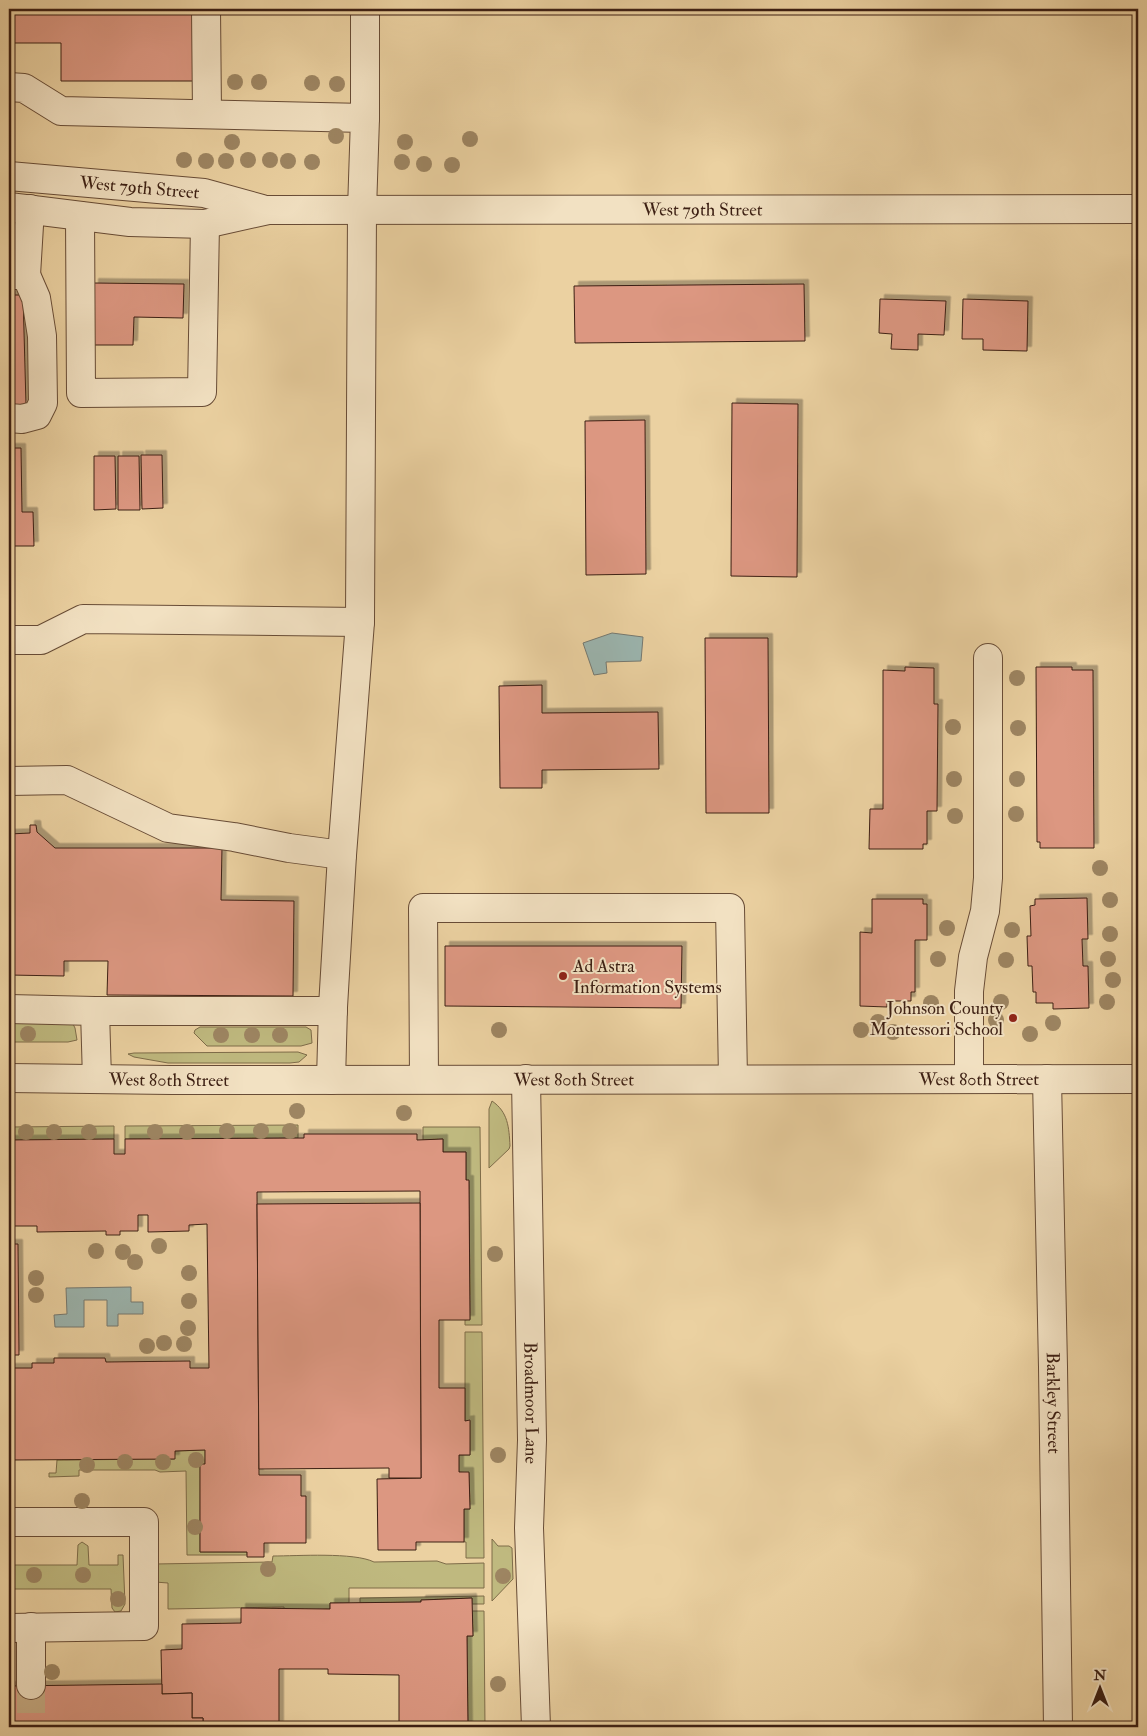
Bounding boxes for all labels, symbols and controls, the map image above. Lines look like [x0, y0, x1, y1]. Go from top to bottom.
street label: West 79th Street [78, 171, 200, 205]
street label: West 79th Street [641, 198, 763, 222]
place label: Ad Astra Information Systems [572, 955, 722, 999]
marker: Ad Astra Information Systems [557, 970, 569, 982]
place label: Johnson County Montessori School [870, 997, 1004, 1041]
marker: Johnson County Montessori School [1007, 1012, 1019, 1024]
street label: West 80th Street [108, 1068, 229, 1092]
street label: West 80th Street [918, 1068, 1039, 1091]
street label: West 80th Street [513, 1069, 634, 1092]
street label: Broadmoor Lane [518, 1342, 543, 1465]
street label: Barkley Street [1041, 1352, 1065, 1454]
north arrow [1074, 1664, 1124, 1714]
text: N [1093, 1667, 1107, 1684]

